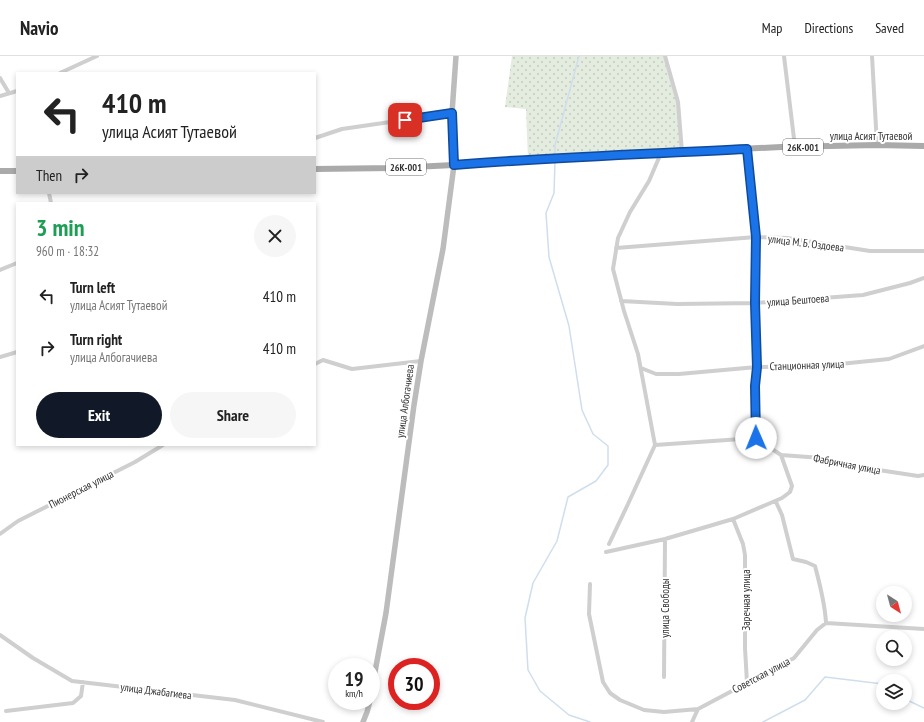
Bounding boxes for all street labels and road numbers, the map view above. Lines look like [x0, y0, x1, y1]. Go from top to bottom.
street label: улица Асият Тутаевой [830, 129, 912, 143]
road number: 26К-001 [783, 139, 823, 155]
road number: 26К-001 [386, 159, 426, 175]
street label: улица М. Б. Оздоева [767, 231, 845, 255]
street label: улица Бештоева [766, 291, 830, 309]
street label: Станционная улица [769, 357, 845, 373]
street label: улица Албогачиева [393, 363, 417, 439]
street label: Фабричная улица [812, 451, 882, 477]
street label: Пионерская улица [46, 467, 116, 511]
street label: Заречная улица [739, 569, 753, 631]
street label: улица Свободы [658, 578, 672, 638]
street label: Советская улица [730, 654, 792, 696]
street label: улица Джабагиева [120, 680, 192, 702]

